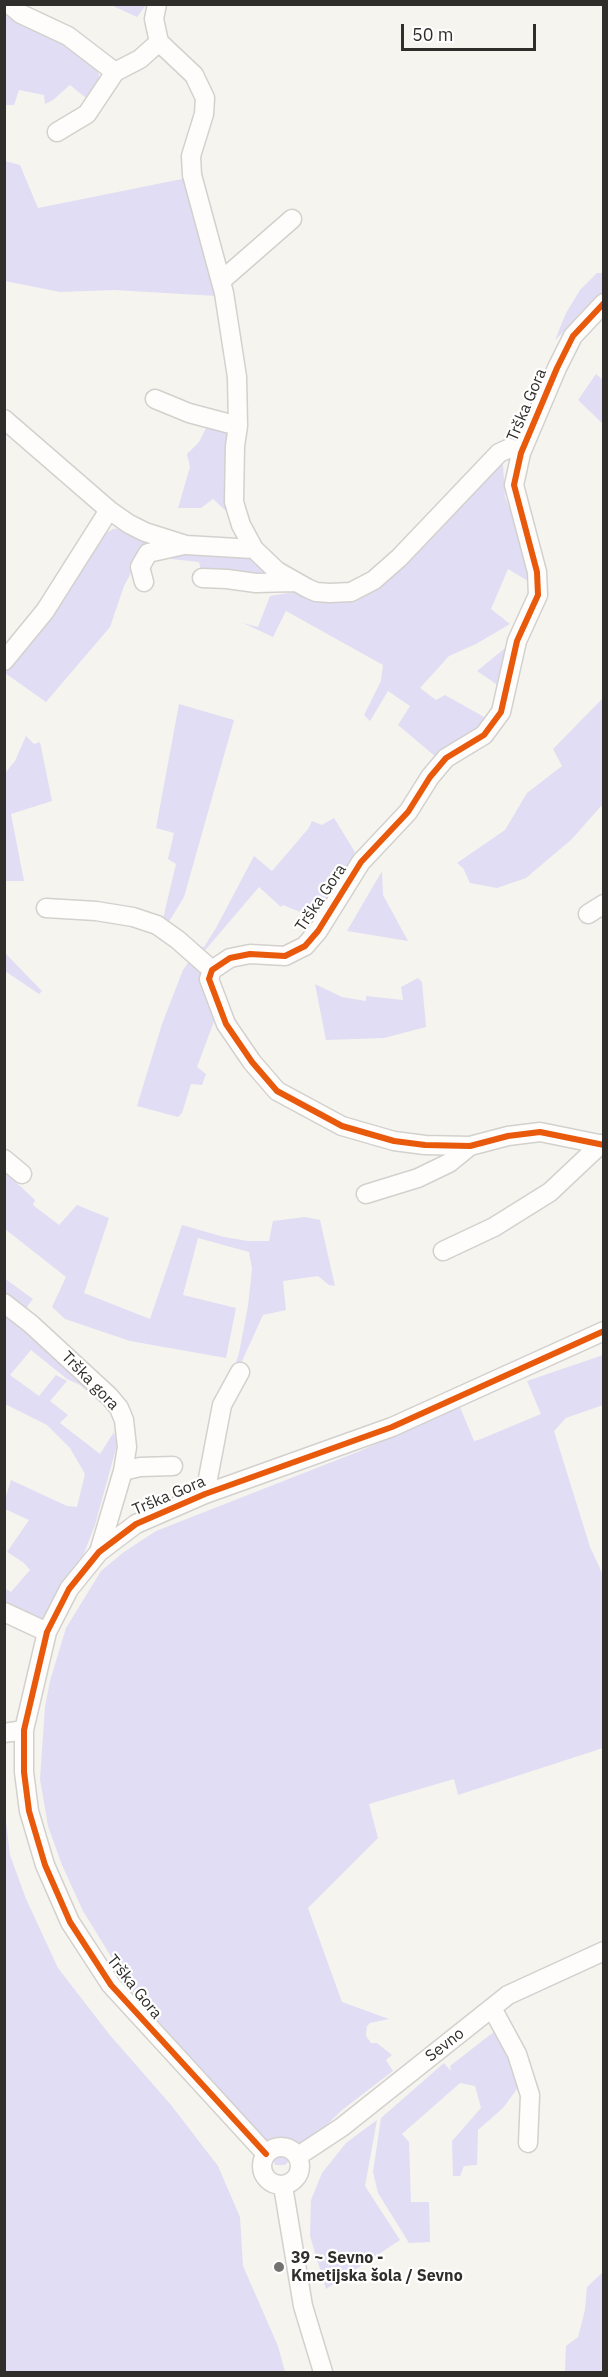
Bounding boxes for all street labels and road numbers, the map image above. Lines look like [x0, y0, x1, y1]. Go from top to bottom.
street label: Trška Gora [503, 366, 551, 444]
street label: Trška Gora [291, 861, 351, 935]
street label: Trška gora [57, 1348, 123, 1414]
street label: Trška Gora [130, 1472, 208, 1520]
street label: Trška Gora [102, 1951, 166, 2023]
street label: Sevno [422, 2024, 468, 2066]

